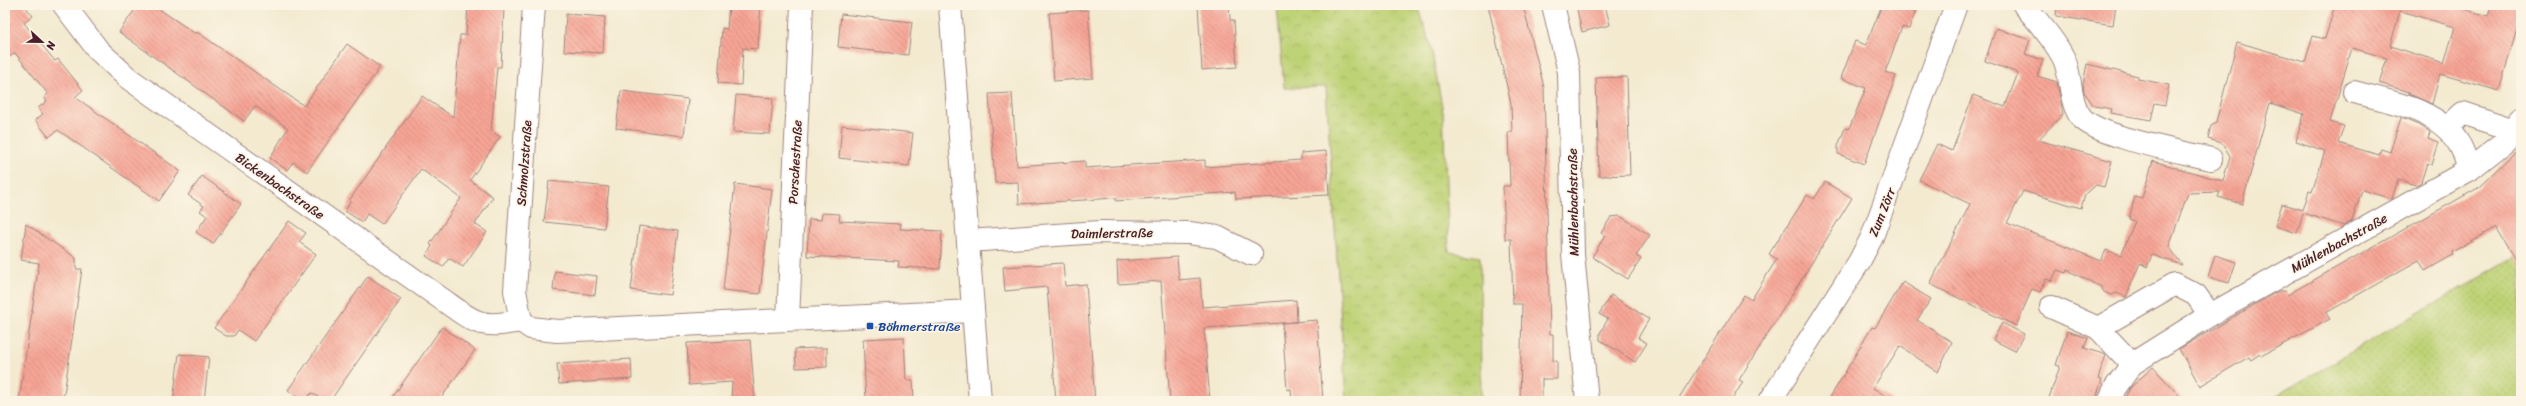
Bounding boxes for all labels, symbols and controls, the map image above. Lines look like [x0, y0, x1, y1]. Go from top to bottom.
north arrow [22, 22, 62, 62]
text: N [40, 38, 61, 53]
street label: Schmolzstraße [510, 119, 538, 207]
street label: Porschestraße [781, 119, 809, 205]
street label: Bickenbachstraße [230, 146, 330, 226]
street label: Mühlenbachstraße [1561, 148, 1585, 256]
street label: Zum Zörr [1862, 183, 1903, 240]
street label: Mühlenbachstraße [2286, 207, 2392, 279]
street label: Daimlerstraße [1071, 221, 1154, 245]
place label: Böhmerstraße [878, 315, 960, 338]
marker: Böhmerstraße [865, 321, 875, 331]

